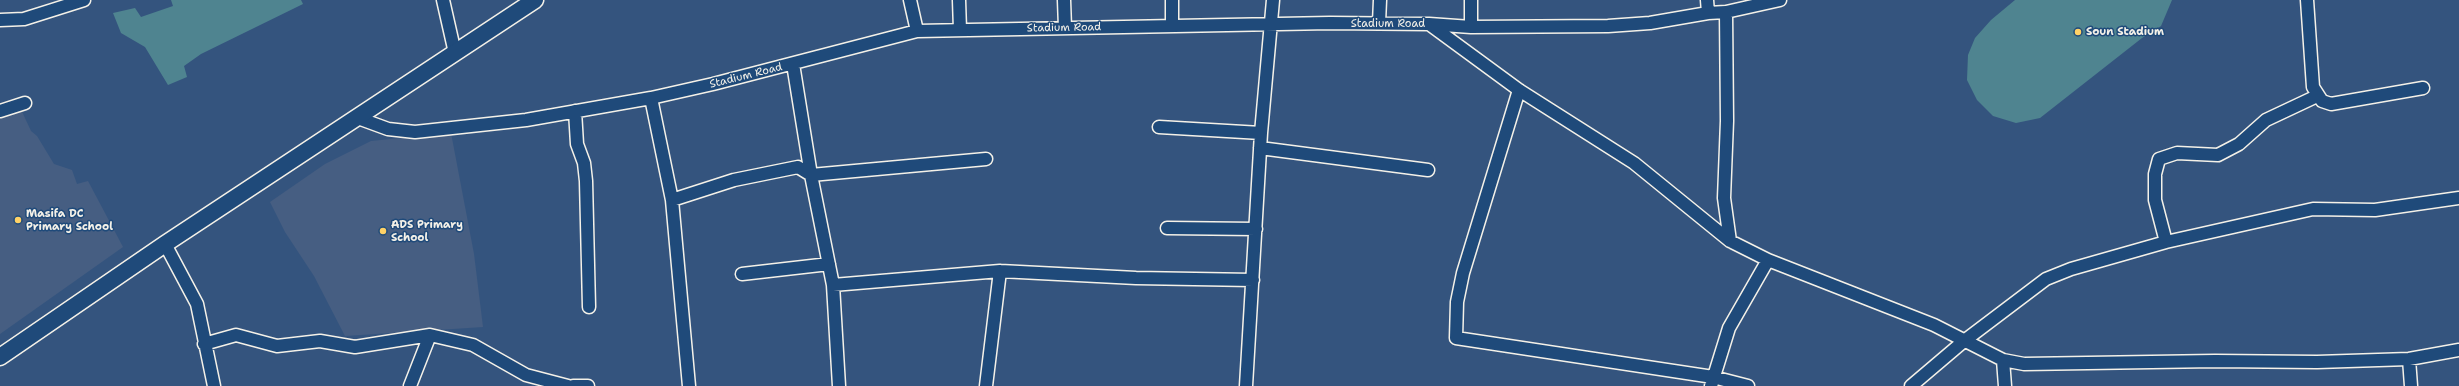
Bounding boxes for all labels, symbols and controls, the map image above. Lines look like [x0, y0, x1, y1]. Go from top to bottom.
street label: Stadium Road [1351, 17, 1425, 31]
street label: Stadium Road [1027, 21, 1101, 35]
place label: Soun Stadium [2086, 25, 2164, 39]
marker: Soun Stadium [2073, 27, 2083, 37]
street label: Stadium Road [708, 61, 784, 91]
place label: Masifa DC Primary School [26, 207, 113, 233]
marker: Masifa DC Primary School [13, 215, 23, 225]
place label: ADS Primary School [391, 218, 463, 244]
marker: ADS Primary School [378, 226, 388, 236]

